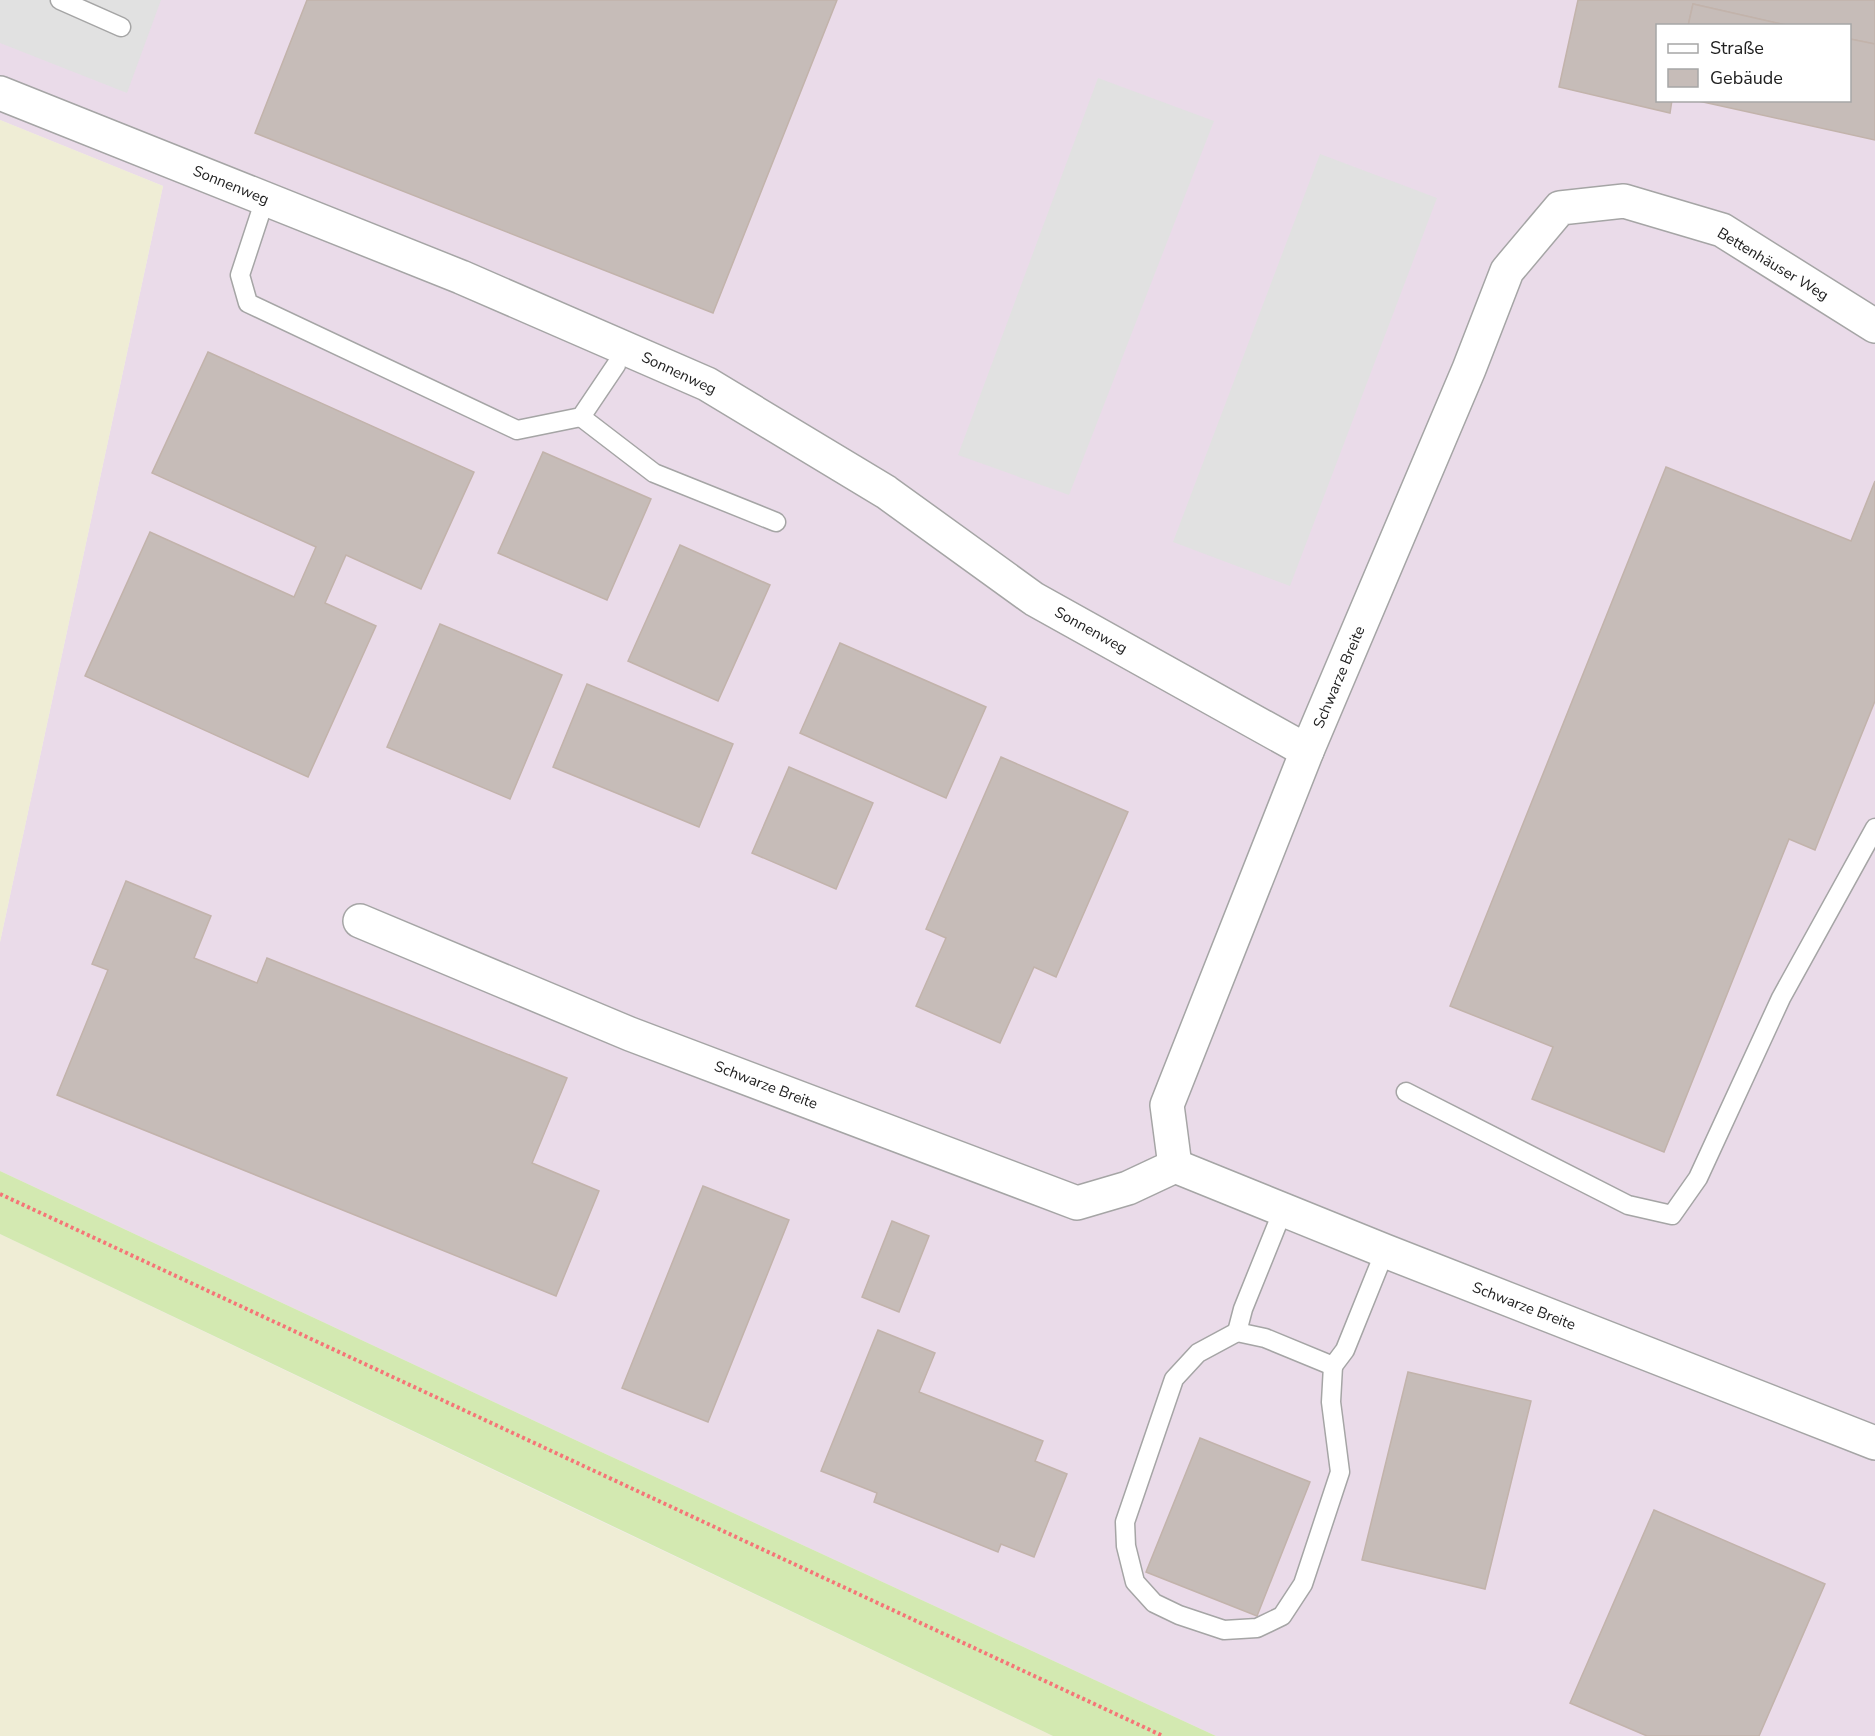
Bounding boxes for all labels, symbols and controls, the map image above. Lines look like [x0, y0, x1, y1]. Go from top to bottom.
legend [1656, 24, 1851, 102]
text: Straße [1710, 36, 1764, 60]
text: Gebäude [1710, 66, 1783, 90]
street label: Sonnenweg [190, 161, 272, 209]
street label: Bettenhäuser Weg [1714, 223, 1832, 305]
street label: Sonnenweg [638, 347, 720, 399]
street label: Sonnenweg [1051, 602, 1131, 658]
street label: Schwarze Breite [1308, 623, 1370, 731]
street label: Schwarze Breite [711, 1056, 821, 1114]
street label: Schwarze Breite [1469, 1277, 1579, 1335]

